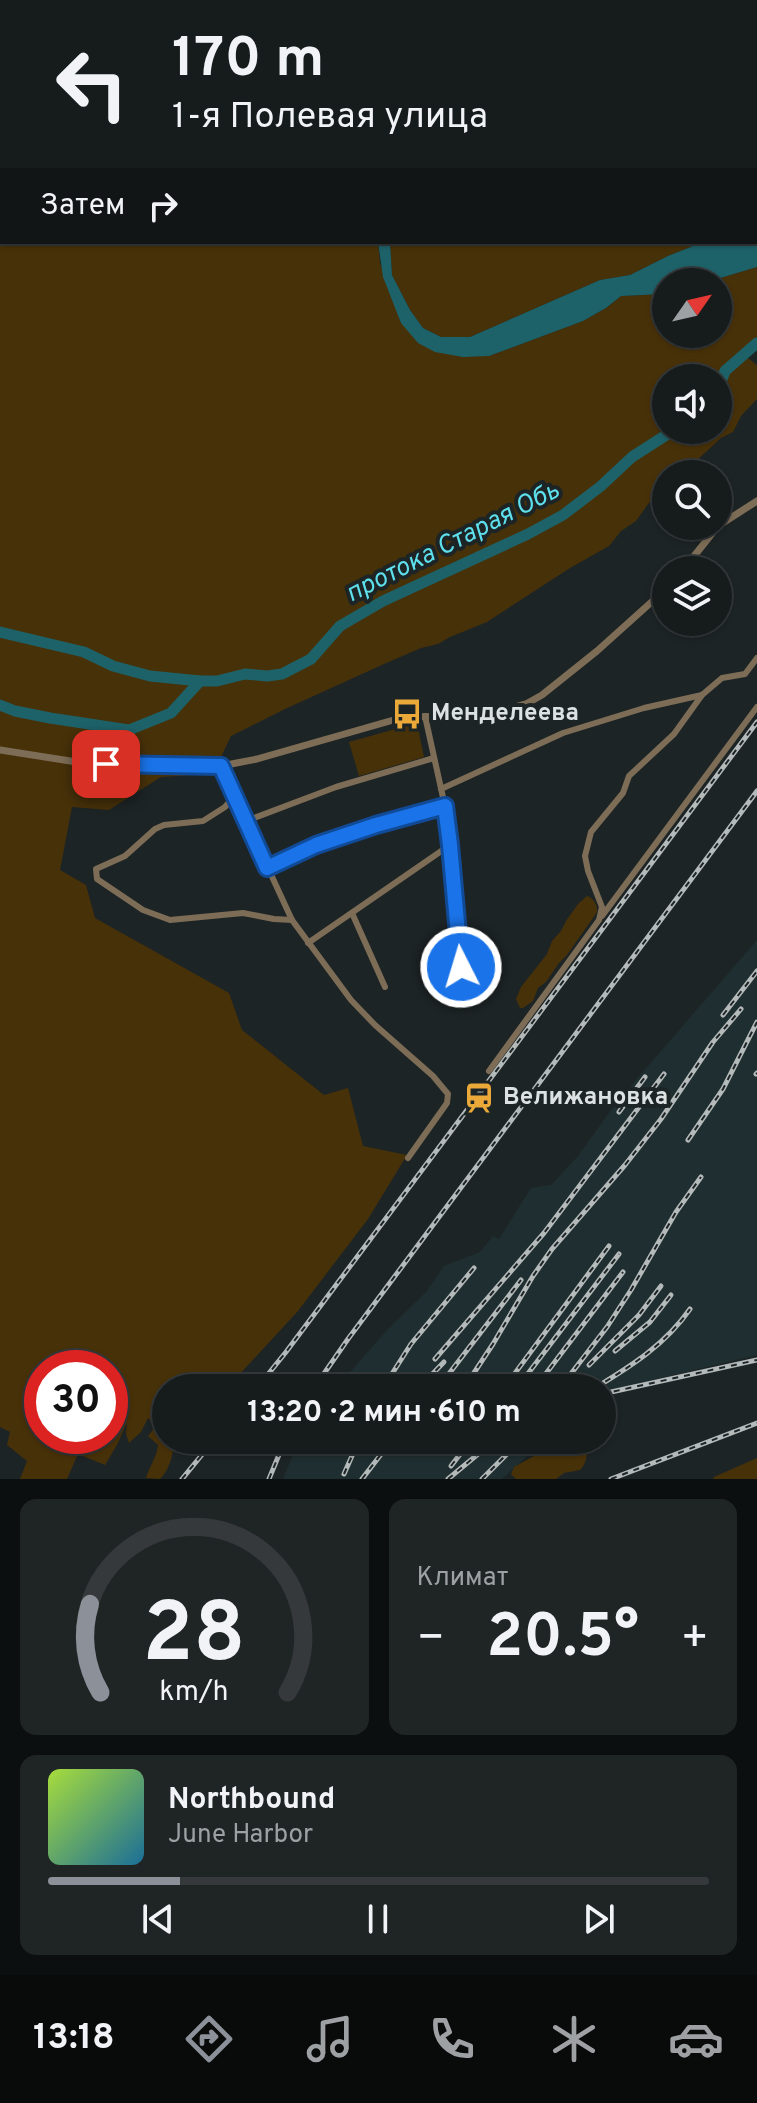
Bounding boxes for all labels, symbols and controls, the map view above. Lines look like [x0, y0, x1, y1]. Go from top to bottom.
text: 170 m [172, 26, 324, 96]
icon: left [40, 32, 144, 136]
text: 1-я Полевая улица [172, 95, 488, 141]
icon: right [141, 184, 185, 228]
text: Затем [40, 188, 125, 225]
north arrow [652, 268, 732, 348]
map controls [652, 268, 732, 636]
button: sound [652, 364, 732, 444]
button: search [652, 460, 732, 540]
water label: протока Старая Обь [340, 475, 566, 611]
button: layers [652, 556, 732, 636]
bus stop icon: Менделеева [390, 697, 424, 731]
place label: Менделеева [431, 699, 579, 729]
pin [72, 730, 140, 798]
icon: arrive [84, 742, 128, 786]
position arrow [419, 925, 503, 1009]
station icon: Велижановка [462, 1081, 496, 1115]
place label: Велижановка [503, 1083, 668, 1113]
speed limit sign: 30 [24, 1350, 128, 1454]
text: 13:20 · 2 мин · 610 m [247, 1395, 521, 1432]
text: Климат [417, 1562, 508, 1595]
text: 28 [143, 1586, 246, 1691]
text: 20.5° [487, 1602, 639, 1678]
text: − [417, 1612, 445, 1668]
text: + [681, 1612, 709, 1668]
text: km/h [160, 1675, 229, 1711]
text: Northbound [168, 1782, 335, 1819]
text: June Harbor [168, 1819, 313, 1852]
icon: previous [136, 1897, 180, 1941]
icon: pause [356, 1897, 400, 1941]
icon: next [577, 1897, 621, 1941]
icon: directions [181, 2011, 237, 2067]
icon: music [302, 2011, 358, 2067]
icon: phone [424, 2011, 480, 2067]
icon: climate [546, 2011, 602, 2067]
icon: car [668, 2011, 724, 2067]
text: 13:18 [33, 2016, 115, 2062]

